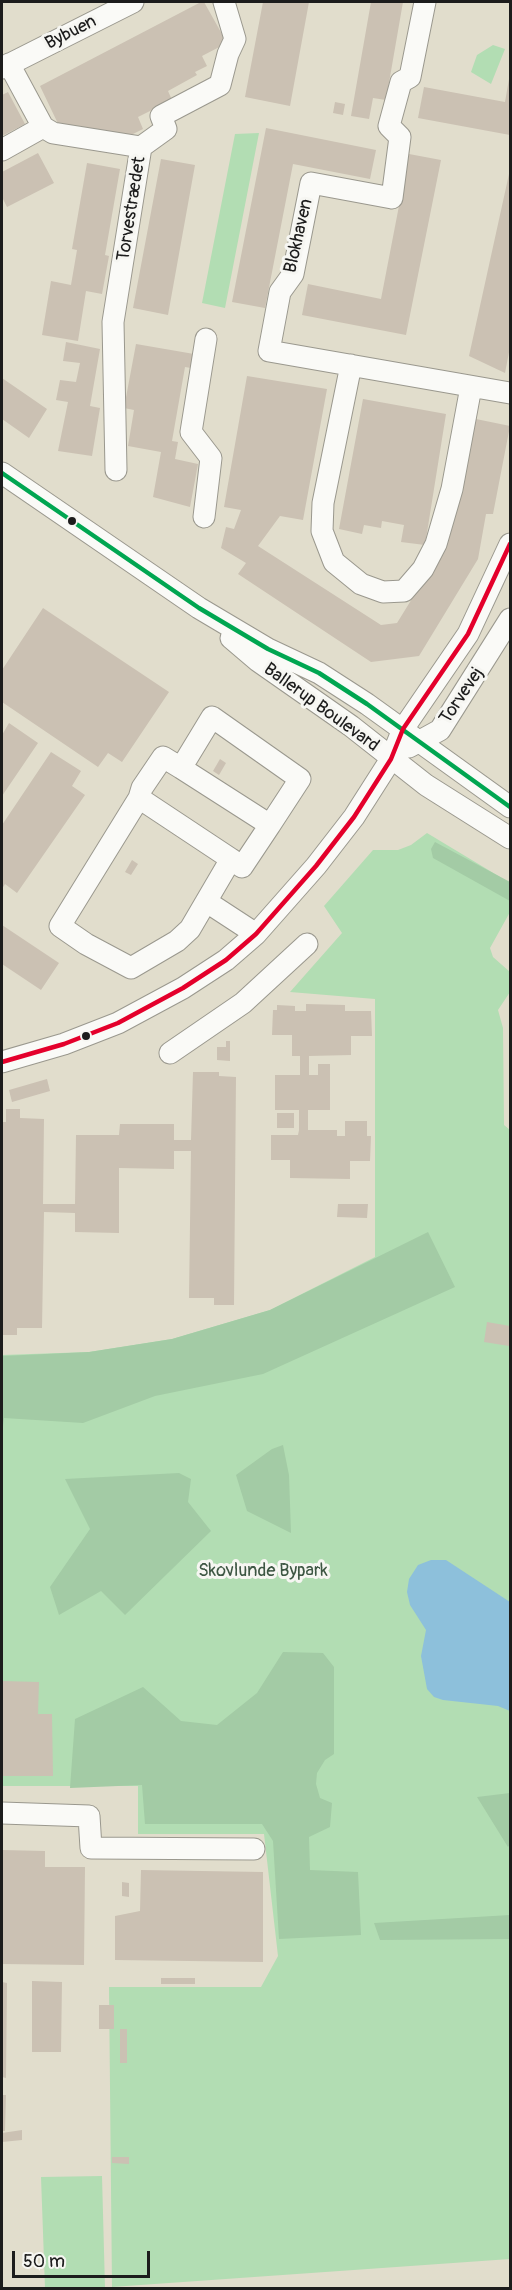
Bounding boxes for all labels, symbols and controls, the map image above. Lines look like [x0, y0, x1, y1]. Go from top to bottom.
street label: Bybuen [42, 11, 100, 55]
street label: Torvestrædet [113, 155, 151, 263]
street label: Blokhaven [280, 197, 318, 275]
unlabelled marker [66, 515, 78, 527]
street label: Ballerup Boulevard [259, 659, 383, 757]
street label: Torvevej [435, 664, 489, 728]
unlabelled marker [80, 1030, 92, 1042]
park label: Skovlunde Bypark [198, 1560, 328, 1582]
scale bar [15, 2239, 153, 2277]
text: 50 m [23, 2250, 65, 2273]

